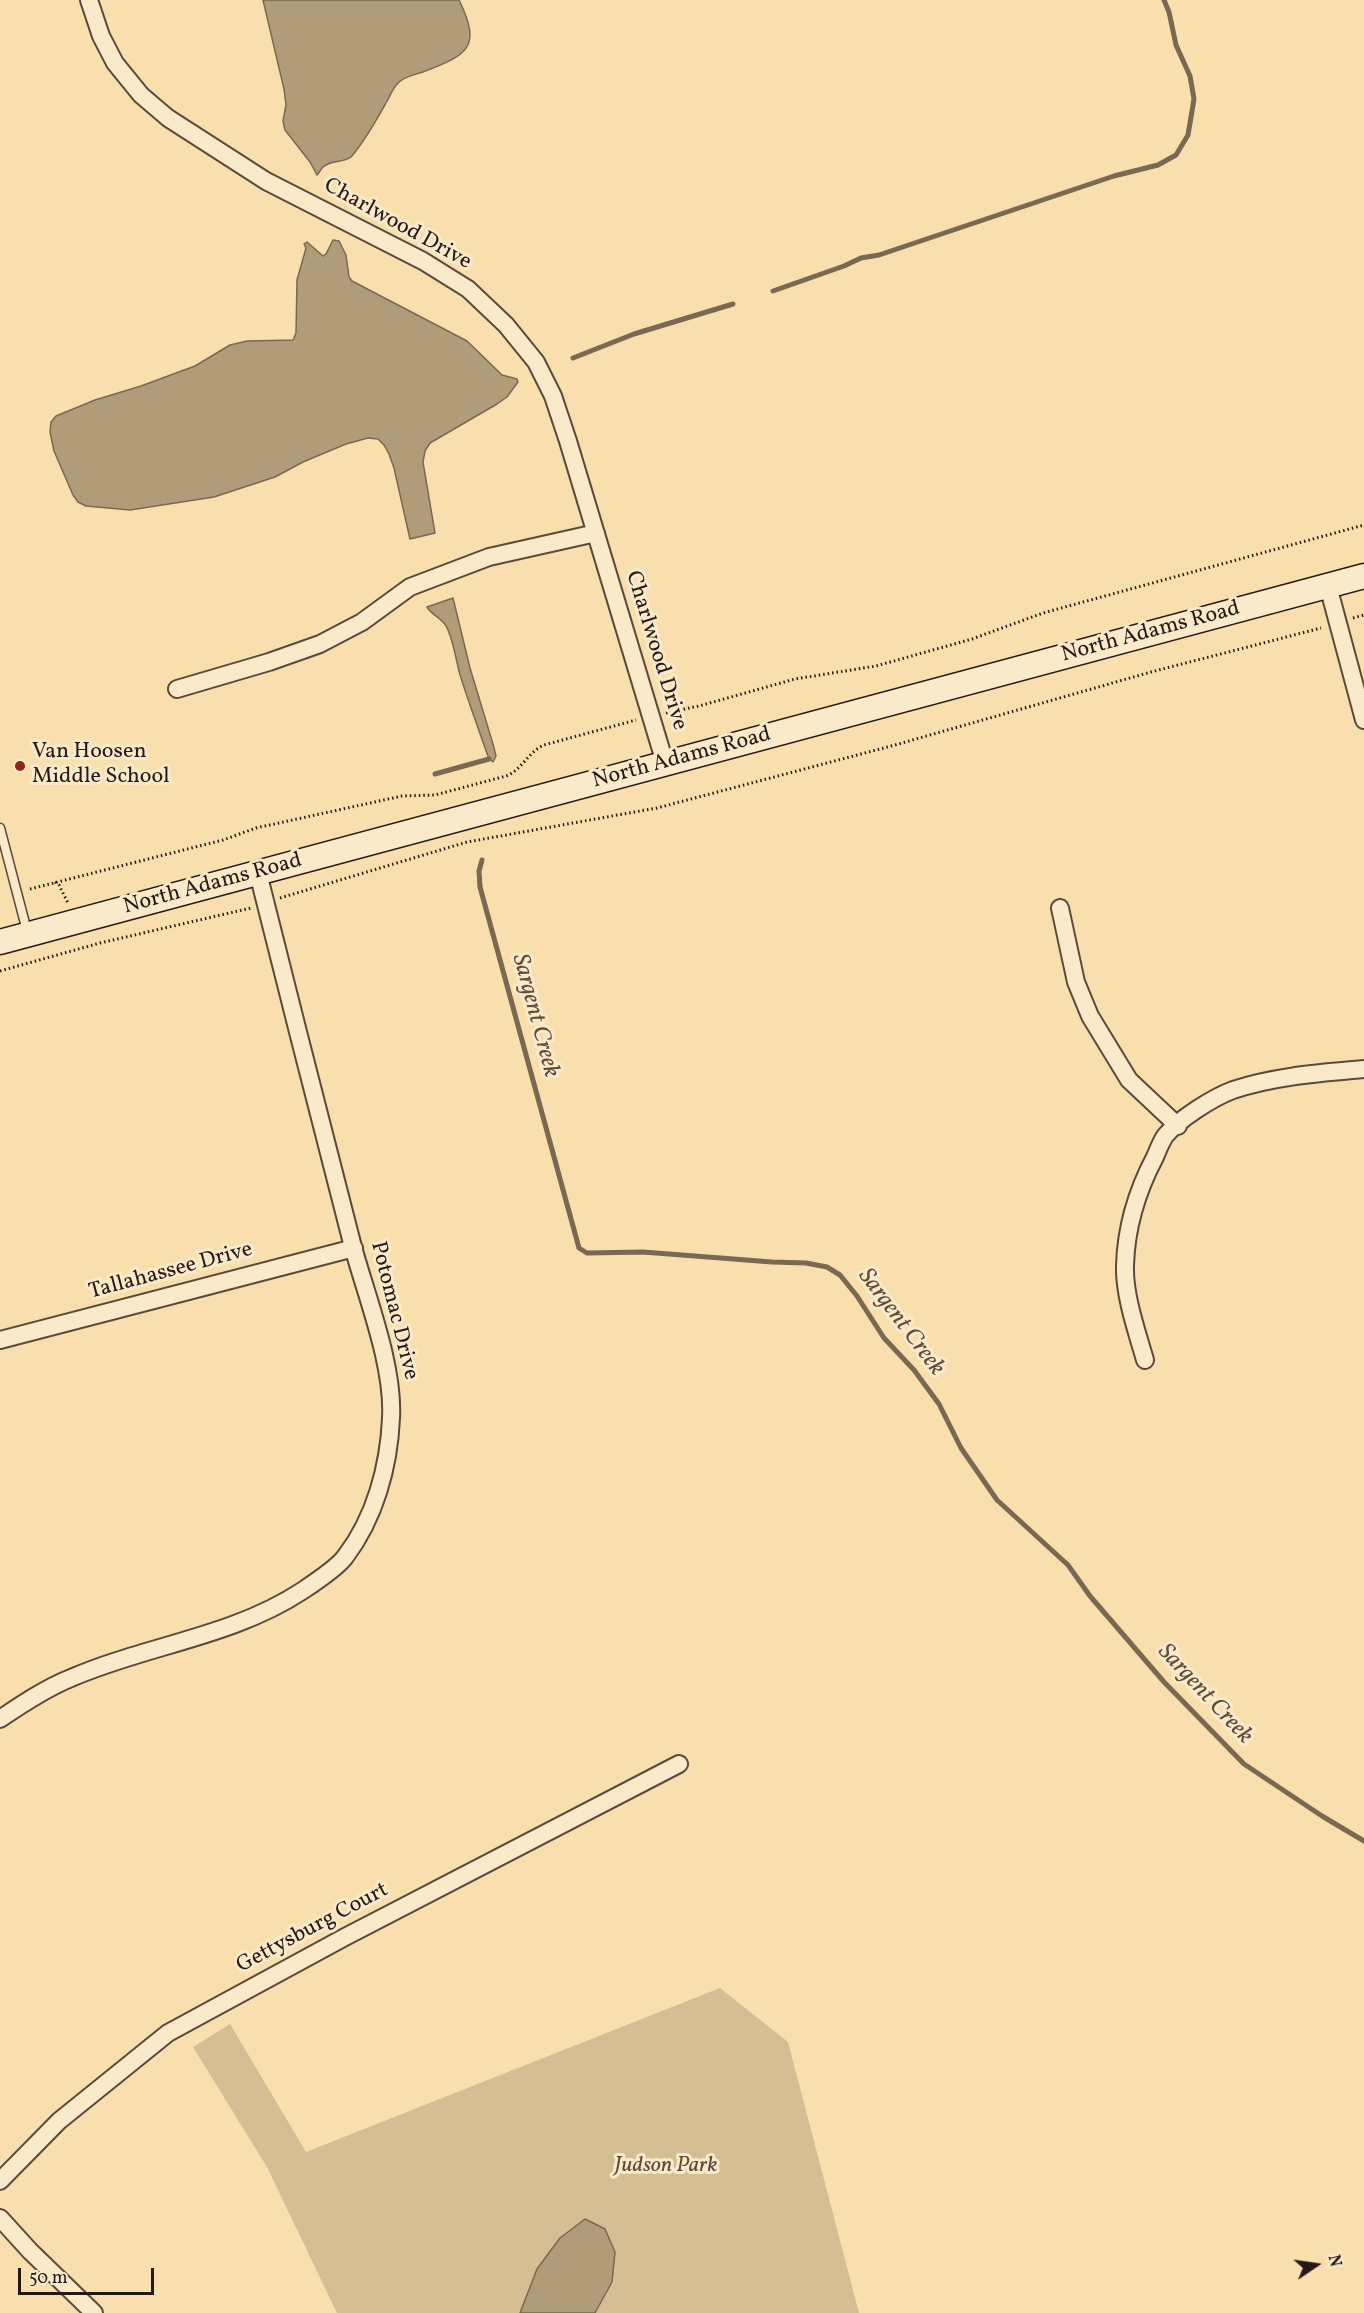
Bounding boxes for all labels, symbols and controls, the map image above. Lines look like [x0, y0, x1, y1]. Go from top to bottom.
street label: Charlwood Drive [318, 173, 476, 277]
street label: Charlwood Drive [618, 568, 692, 734]
street label: North Adams Road [1059, 596, 1243, 670]
street label: North Adams Road [590, 722, 774, 796]
place label: Van Hoosen Middle School [32, 740, 170, 792]
marker: Van Hoosen Middle School [13, 759, 27, 773]
street label: North Adams Road [121, 848, 305, 922]
water label: Sargent Creek [504, 951, 564, 1081]
street label: Tallahassee Drive [86, 1237, 256, 1307]
street label: Potomac Drive [363, 1239, 423, 1383]
water label: Sargent Creek [850, 1264, 950, 1382]
water label: Sargent Creek [1150, 1639, 1258, 1751]
street label: Gettysburg Court [233, 1878, 393, 1980]
park label: Judson Park [614, 2154, 718, 2180]
north arrow [1286, 2235, 1346, 2295]
text: N [1322, 2253, 1346, 2269]
scale bar [21, 2256, 158, 2294]
text: 50 m [29, 2266, 68, 2291]

